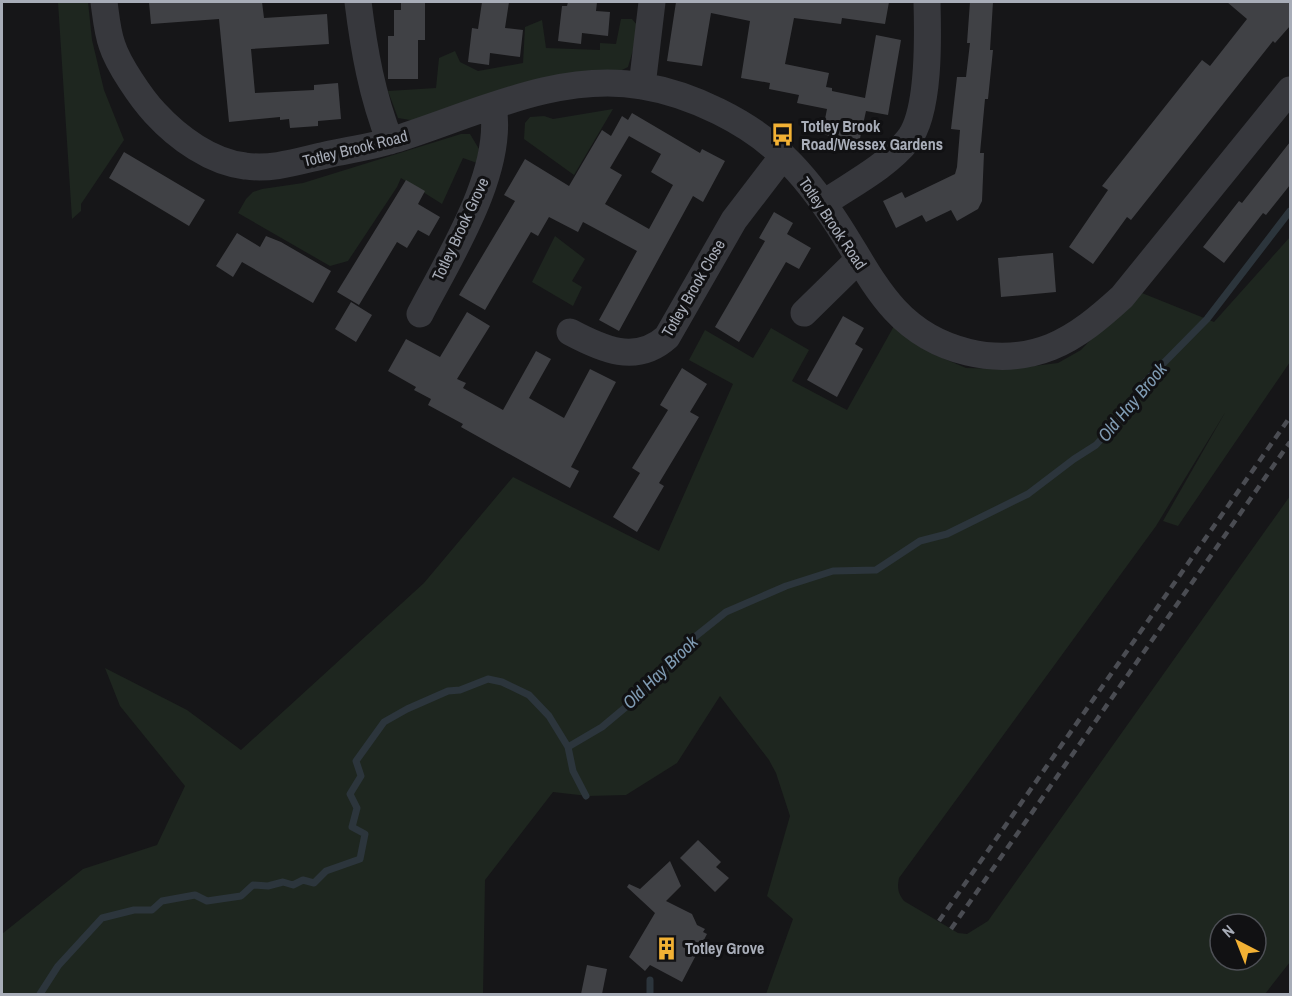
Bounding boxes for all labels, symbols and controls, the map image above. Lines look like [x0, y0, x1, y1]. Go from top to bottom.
place label: Totley Brook Road/Wessex Gardens [801, 115, 943, 155]
bus stop icon: Totley Brook Road/Wessex Gardens [770, 122, 796, 148]
street label: Totley Brook Road [300, 124, 410, 172]
street label: Totley Brook Road [794, 172, 872, 274]
street label: Totley Brook Grove [426, 174, 494, 284]
street label: Totley Brook Close [656, 235, 730, 341]
water label: Old Hay Brook [1092, 357, 1173, 447]
water label: Old Hay Brook [617, 629, 704, 714]
north arrow [1208, 912, 1268, 972]
text: N [1217, 920, 1239, 942]
building icon: Totley Grove [654, 935, 680, 961]
place label: Totley Grove [685, 937, 764, 959]

